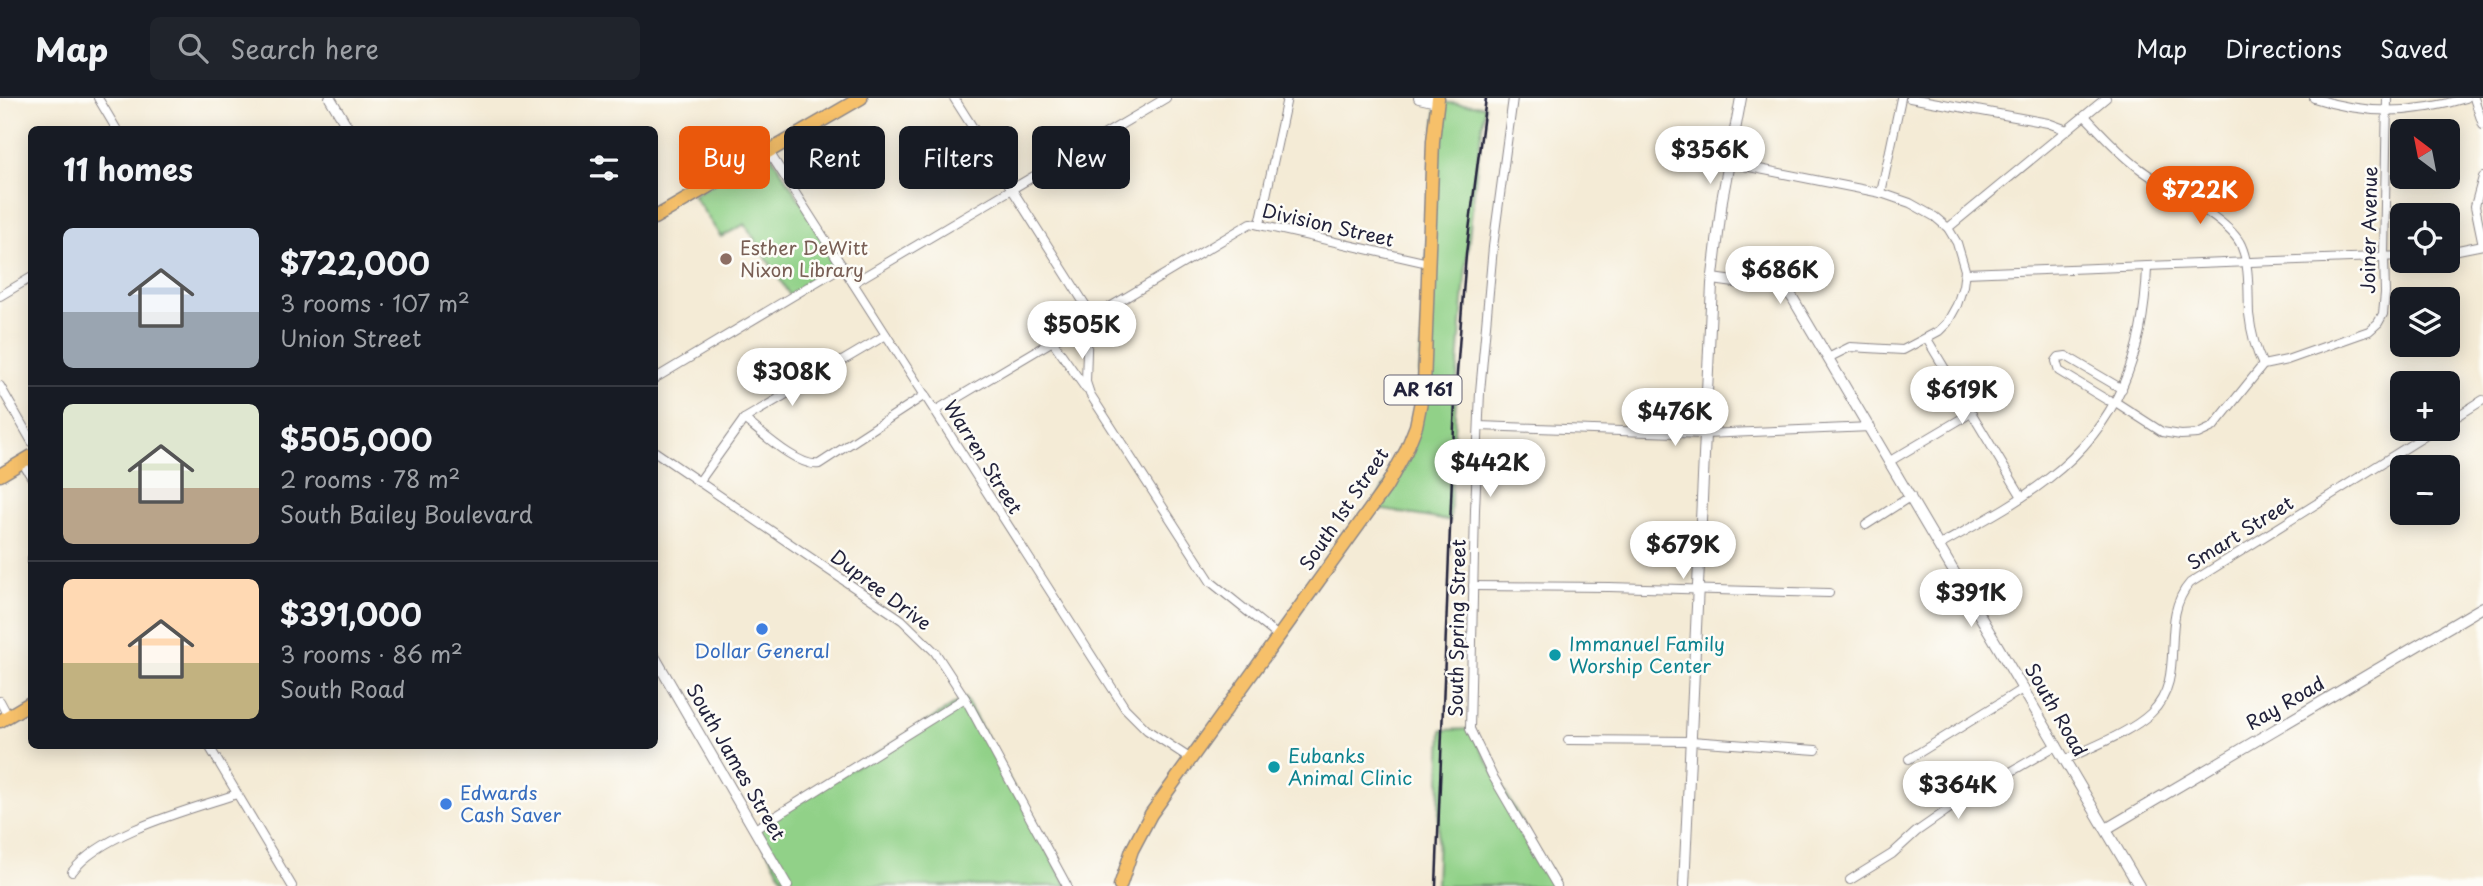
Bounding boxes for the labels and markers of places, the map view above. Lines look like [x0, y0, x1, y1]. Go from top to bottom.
pin: $356K [1661, 126, 1759, 186]
pin: $722K [2151, 166, 2249, 226]
place label: Esther DeWitt Nixon Library [740, 233, 868, 283]
pin: $686K [1731, 246, 1829, 306]
marker: Esther DeWitt Nixon Library [718, 251, 734, 267]
pin: $505K [1033, 302, 1131, 361]
pin: $308K [743, 348, 841, 408]
pin: $619K [1913, 366, 2011, 426]
pin: $476K [1626, 388, 1724, 448]
pin: $442K [1441, 440, 1539, 499]
pin: $679K [1634, 522, 1732, 581]
pin: $391K [1922, 570, 2020, 629]
marker: Dollar General [754, 621, 770, 637]
place label: Immanuel Family Worship Center [1569, 629, 1725, 679]
place label: Dollar General [694, 636, 830, 664]
marker: Immanuel Family Worship Center [1547, 647, 1563, 663]
place label: Eubanks Animal Clinic [1288, 741, 1412, 791]
marker: Eubanks Animal Clinic [1266, 759, 1282, 775]
pin: $364K [1909, 762, 2007, 821]
place label: Edwards Cash Saver [460, 778, 562, 828]
marker: Edwards Cash Saver [438, 796, 454, 812]

